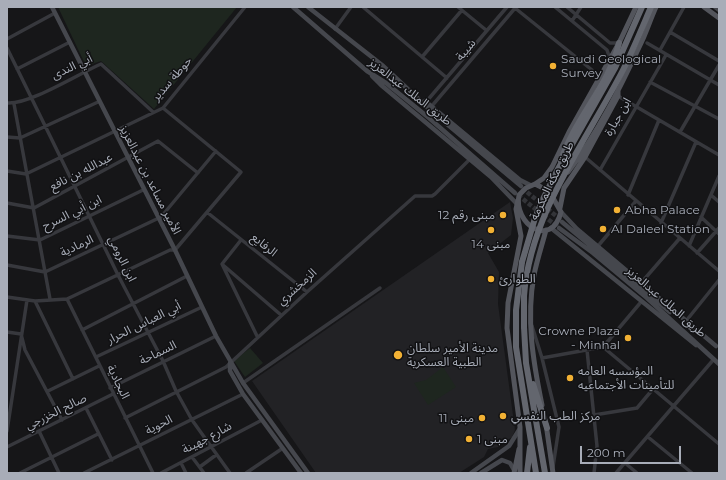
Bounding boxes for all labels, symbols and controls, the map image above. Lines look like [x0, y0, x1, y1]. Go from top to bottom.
street label: شيبة [453, 36, 479, 64]
street label: أبي الندى [49, 51, 95, 83]
place label: Saudi Geological Survey [561, 52, 661, 80]
street label: حوطة سدير [149, 54, 195, 104]
street label: طريق الملك عبدالعزيز [366, 55, 454, 129]
marker: Saudi Geological Survey [548, 61, 558, 71]
street label: ابن جبارة [601, 95, 635, 139]
street label: الأمير مساعد بن عبدالعزيز [116, 123, 184, 237]
street label: طريق مكة المكرمة [527, 139, 577, 223]
street label: عبدالله بن نافع [47, 150, 115, 194]
street label: ابن أبي السرح [40, 192, 104, 234]
place label: Abha Palace [625, 203, 700, 217]
marker: Abha Palace [612, 205, 622, 215]
place label: مبنى رقم 12 [438, 208, 495, 222]
marker: مبنى رقم 12 [498, 210, 508, 220]
place label: Al Daleel Station [611, 222, 710, 236]
marker: Al Daleel Station [598, 224, 608, 234]
marker: مبنى 14 [486, 225, 496, 235]
street label: الرفايع [248, 230, 280, 260]
street label: الرمادية [58, 232, 96, 260]
street label: ابن الرومي [105, 234, 139, 284]
place label: مبنى 14 [472, 237, 510, 251]
street label: طريق الملك عبدالعزيز [623, 263, 709, 341]
street label: الزمخشري [274, 266, 320, 308]
place label: الطوارئ [499, 272, 536, 286]
marker: الطوارئ [486, 274, 496, 284]
street label: أبي العباس الحرار [105, 299, 183, 347]
place label: Crowne Plaza - Minhal [538, 324, 620, 352]
marker: Crowne Plaza - Minhal [623, 333, 633, 343]
street label: السماحة [137, 338, 179, 368]
place label: مدينة الأمير سلطان الطبية العسكرية [407, 341, 498, 369]
marker: مدينة الأمير سلطان الطبية العسكرية [392, 349, 404, 361]
street label: البجادية [104, 362, 132, 402]
place label: المؤسسه العامه للتأمينات الأجتماعيه [578, 364, 674, 392]
marker: المؤسسه العامه للتأمينات الأجتماعيه [565, 373, 575, 383]
street label: صالح الخزرجي [23, 391, 89, 433]
place label: مركز الطب النفسي [511, 409, 600, 423]
place label: مبنى 11 [439, 411, 474, 425]
marker: مركز الطب النفسي [498, 411, 508, 421]
street label: الحوية [143, 412, 175, 438]
marker: مبنى 11 [477, 413, 487, 423]
street label: شارع جهينة [180, 419, 234, 457]
place label: مبنى 1 [477, 432, 508, 446]
marker: مبنى 1 [464, 434, 474, 444]
scale bar [582, 438, 683, 464]
text: 200 m [587, 445, 626, 460]

